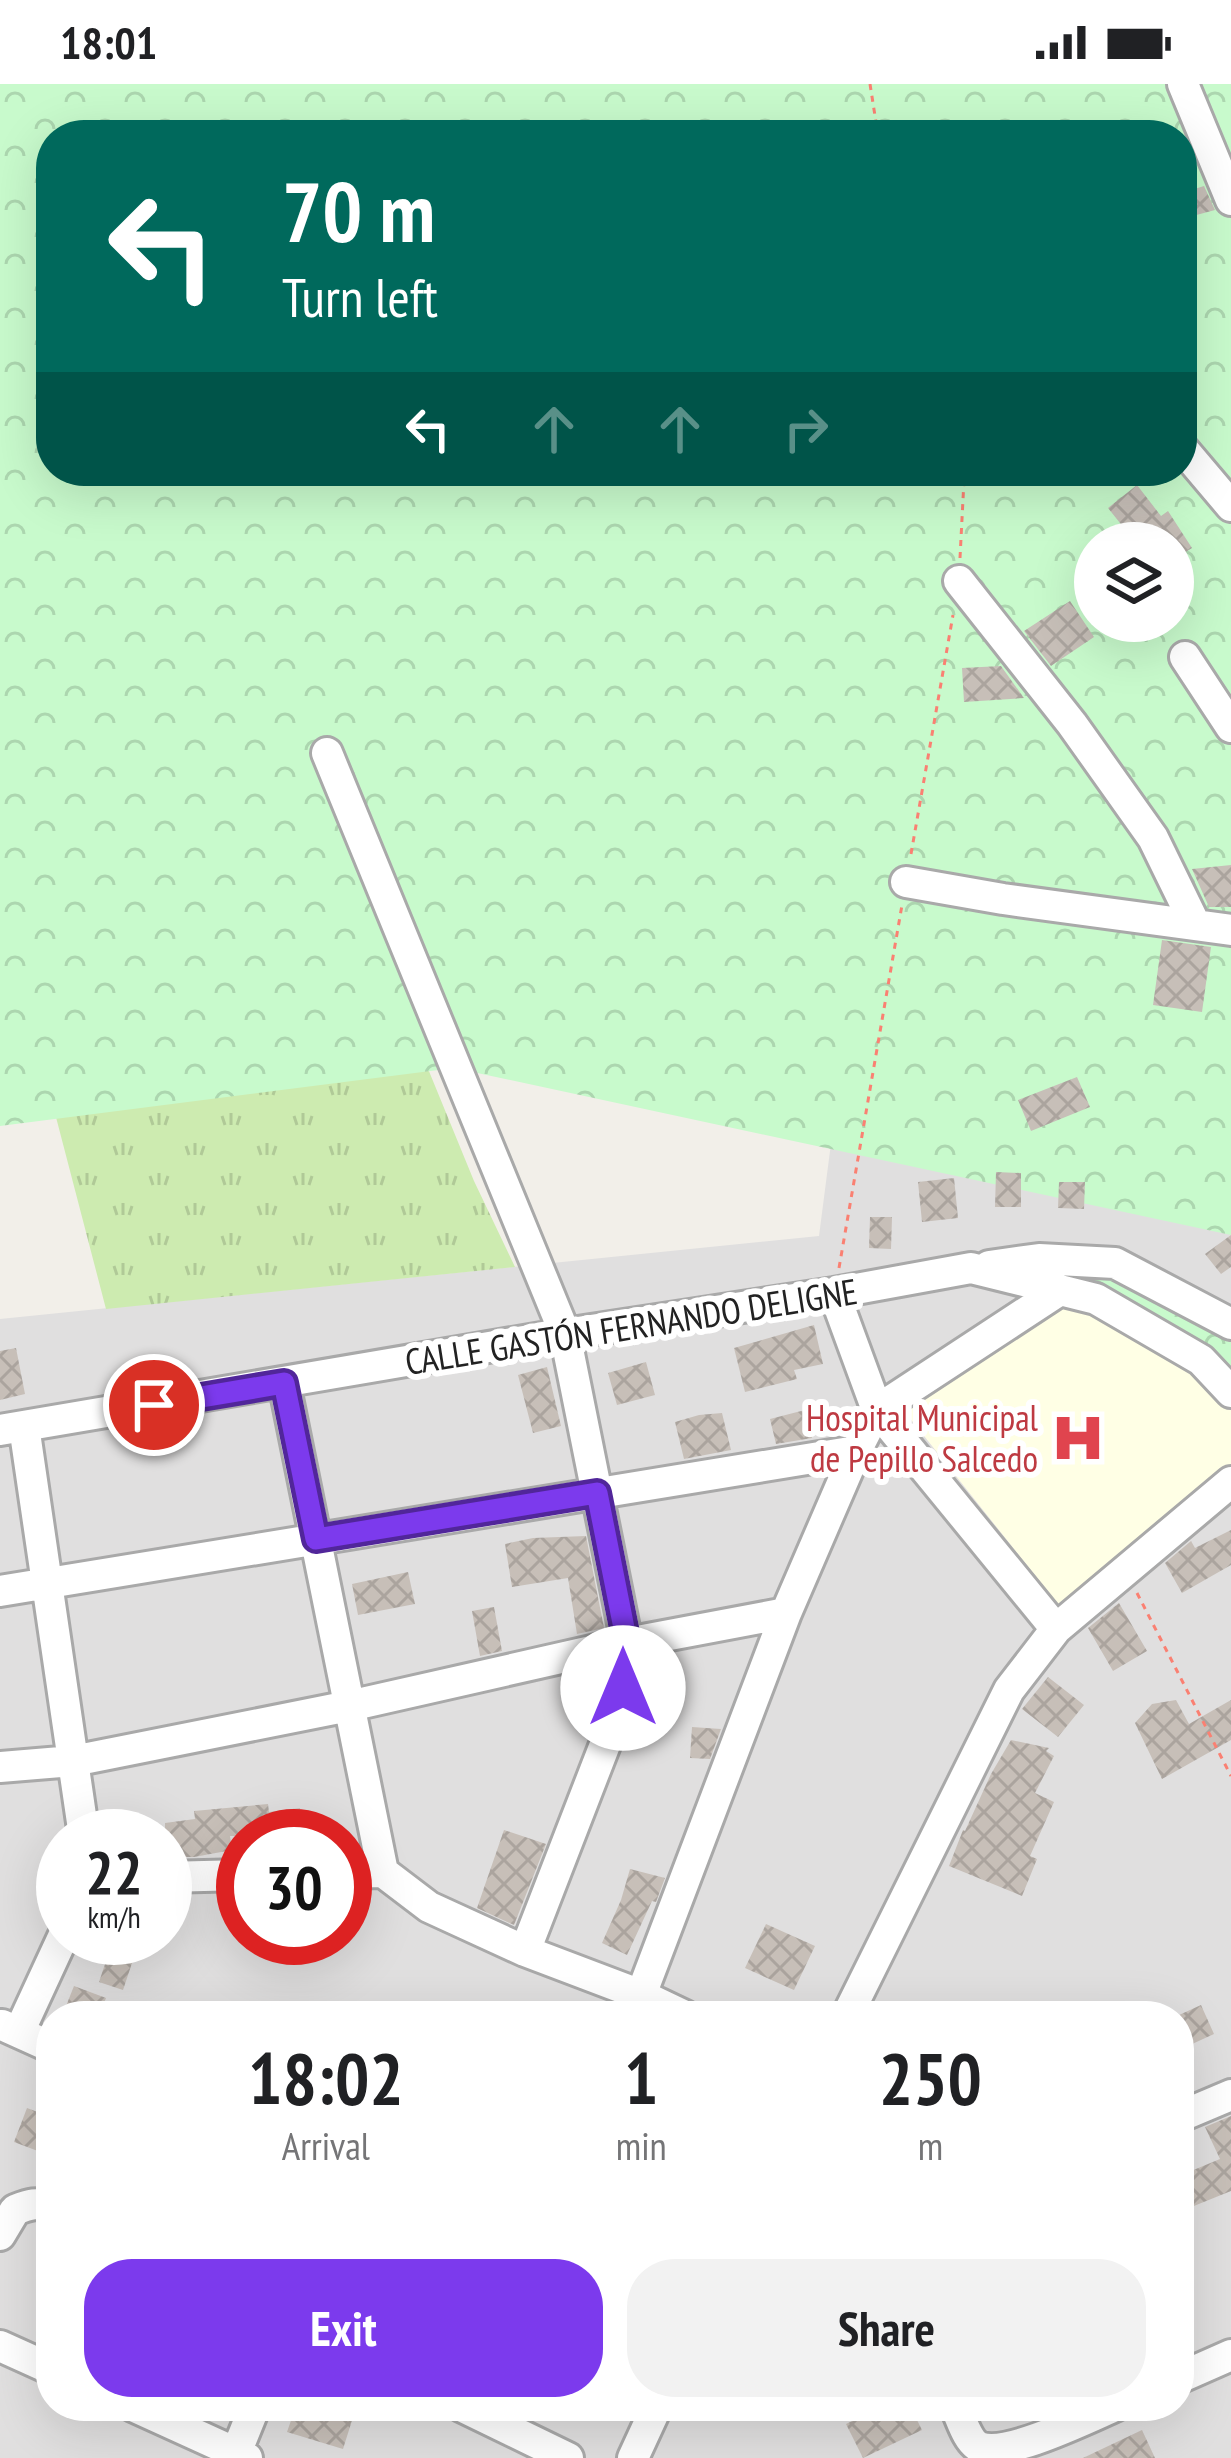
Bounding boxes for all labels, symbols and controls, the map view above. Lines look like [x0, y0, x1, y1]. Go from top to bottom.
text: 18:01 [60, 13, 157, 71]
text: 70 m [282, 156, 435, 265]
icon: left [84, 168, 240, 324]
text: Turn left [282, 262, 438, 332]
icon: left [395, 396, 461, 462]
icon: ahead [521, 396, 587, 462]
icon: ahead [647, 396, 713, 462]
icon: right [773, 396, 839, 462]
map controls [1074, 522, 1194, 642]
button: layers [1074, 522, 1194, 642]
street label: CALLE GASTÓN FERNANDO DELIGNE [402, 1267, 860, 1385]
pin [103, 1354, 205, 1456]
icon: arrive [121, 1372, 187, 1438]
place label: Hospital Municipal de Pepillo Salcedo [806, 1394, 1039, 1482]
hospital icon: Hospital Municipal de Pepillo Salcedo [1049, 1409, 1107, 1467]
position arrow [560, 1625, 686, 1751]
speed limit sign: 30 [216, 1809, 372, 1965]
text: 22 [85, 1833, 143, 1911]
text: km/h [87, 1897, 141, 1936]
text: 18:02 [248, 2031, 404, 2124]
text: 1 [624, 2031, 658, 2124]
text: 250 [879, 2031, 982, 2124]
text: Arrival [282, 2120, 370, 2171]
text: min [616, 2120, 667, 2171]
text: m [918, 2120, 943, 2171]
button: Exit [84, 2259, 603, 2397]
button: Share [627, 2259, 1146, 2397]

